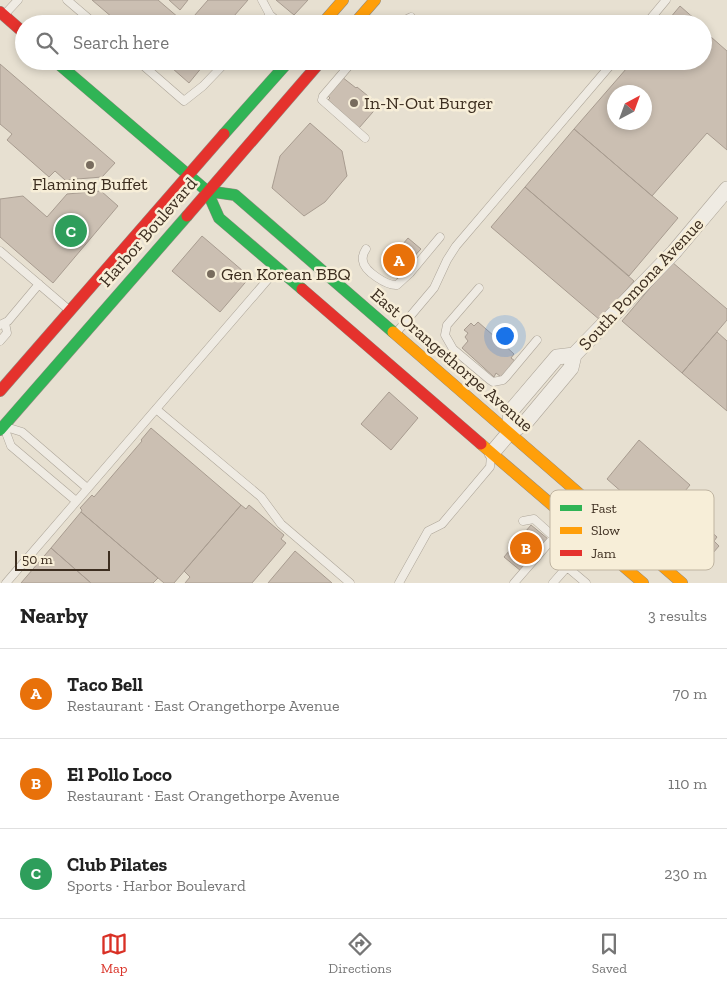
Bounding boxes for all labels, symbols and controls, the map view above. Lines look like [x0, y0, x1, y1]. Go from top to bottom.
search box [15, 15, 712, 70]
icon: search [33, 29, 61, 57]
text: Search here [73, 31, 169, 54]
north arrow [607, 85, 652, 130]
place label: In-N-Out Burger [364, 92, 493, 114]
marker: In-N-Out Burger [348, 97, 360, 109]
marker: Flaming Buffet [84, 159, 96, 171]
place label: Flaming Buffet [32, 173, 148, 195]
street label: Harbor Boulevard [94, 173, 202, 291]
pin: C [55, 212, 87, 250]
street label: South Pomona Avenue [574, 213, 708, 355]
pin: A [383, 241, 415, 279]
place label: Gen Korean BBQ [221, 263, 351, 285]
marker: Gen Korean BBQ [205, 268, 217, 280]
street label: East Orangethorpe Avenue [366, 283, 538, 437]
your location [492, 323, 518, 349]
legend [550, 490, 714, 570]
text: Fast [591, 500, 618, 517]
text: Slow [591, 522, 620, 539]
pin: B [510, 529, 542, 567]
text: Jam [591, 545, 616, 562]
scale bar [15, 548, 110, 571]
text: 50 m [22, 551, 53, 568]
text: Nearby [20, 603, 88, 628]
text: 3 results [648, 606, 707, 625]
text: Taco Bell [67, 673, 143, 696]
text: A [31, 684, 42, 703]
text: 70 m [673, 684, 707, 703]
text: Restaurant · East Orangethorpe Avenue [67, 696, 339, 715]
text: El Pollo Loco [67, 763, 172, 786]
text: B [31, 774, 41, 793]
text: 110 m [668, 774, 707, 793]
text: Restaurant · East Orangethorpe Avenue [67, 786, 339, 805]
text: Club Pilates [67, 853, 167, 876]
text: C [31, 864, 41, 883]
text: 230 m [664, 864, 707, 883]
text: Sports · Harbor Boulevard [67, 876, 246, 895]
tab: Map [100, 930, 128, 977]
tab: Directions [328, 930, 392, 977]
tab: Saved [592, 930, 627, 977]

